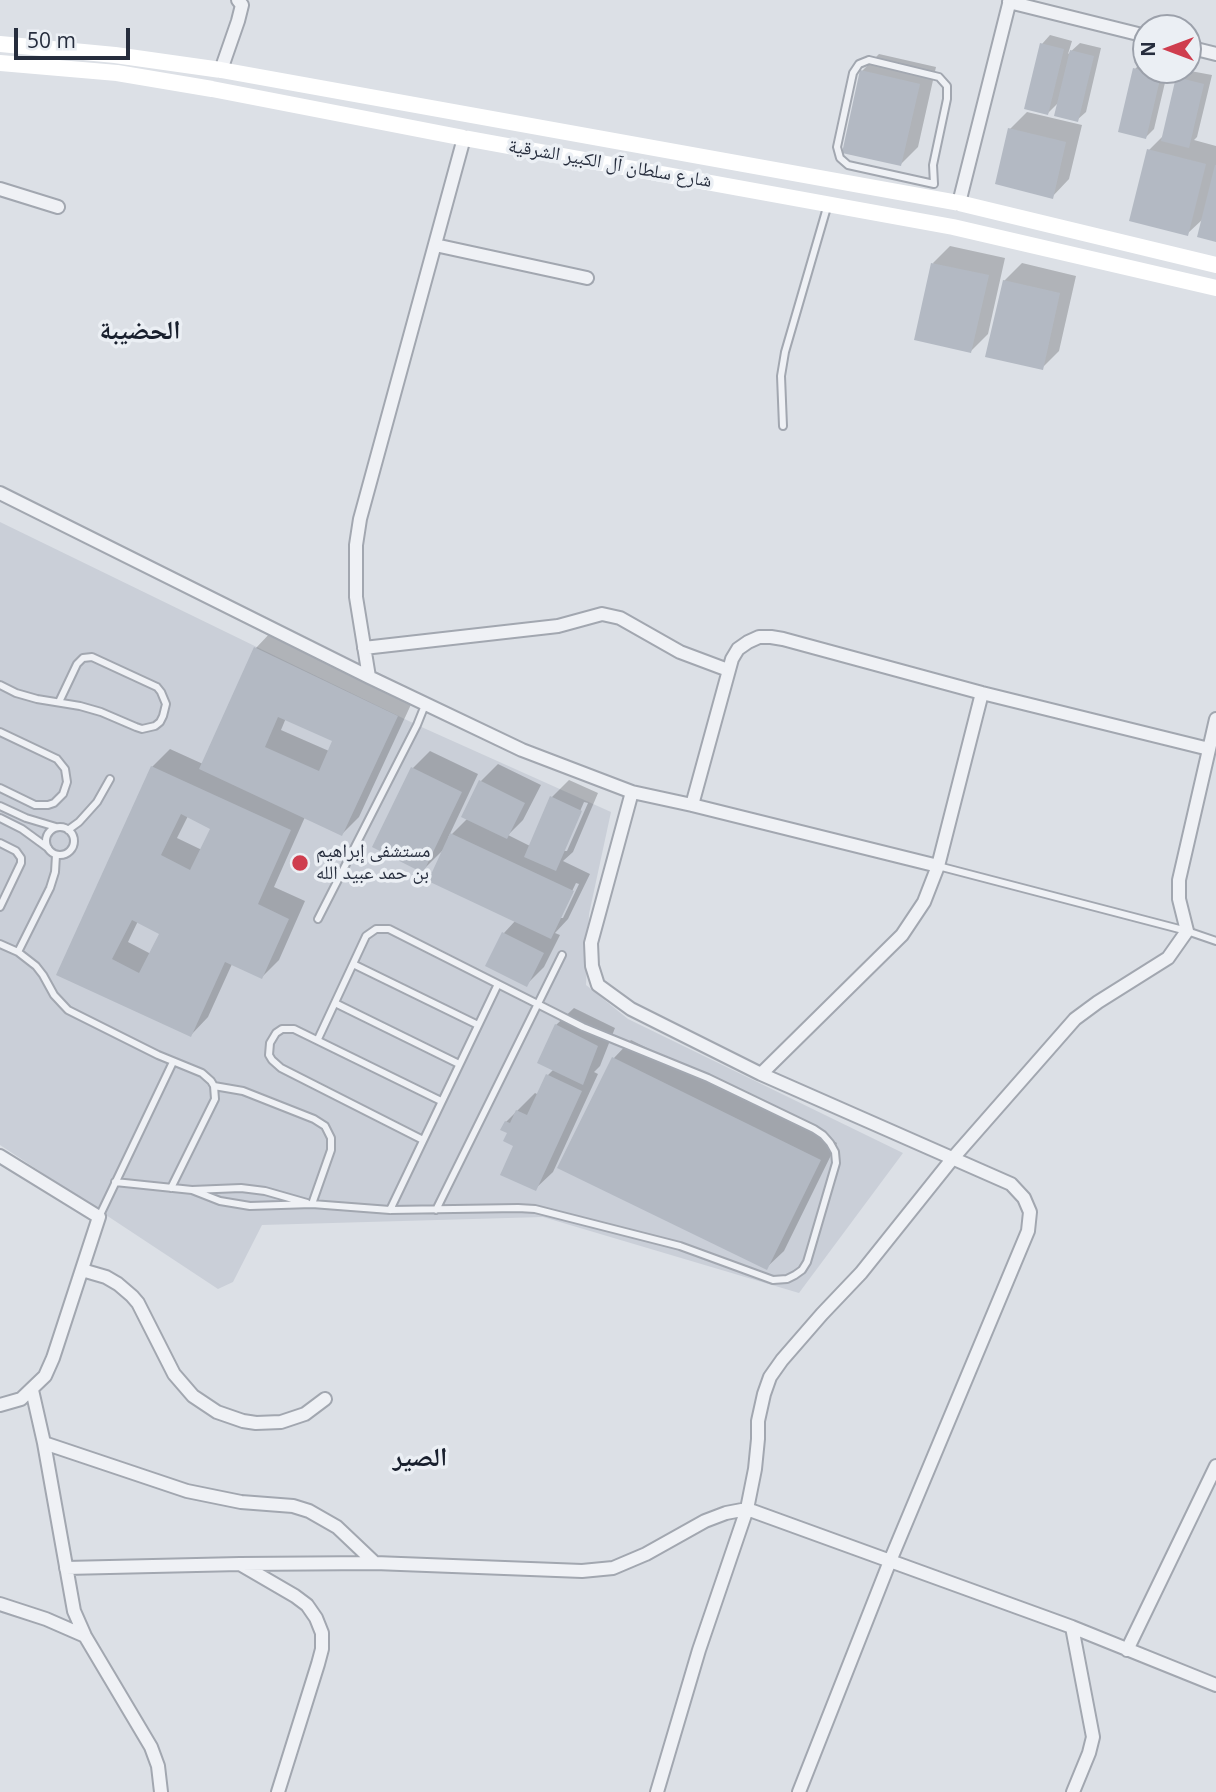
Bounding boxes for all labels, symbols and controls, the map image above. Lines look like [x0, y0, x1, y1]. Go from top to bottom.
scale bar [18, 14, 133, 58]
north arrow [1132, 14, 1202, 84]
text: 50 m [27, 26, 76, 54]
text: N [1135, 41, 1161, 57]
street label: شارع سلطان آل الكبير الشرقية [506, 135, 714, 193]
district label: الحضيبة [99, 316, 181, 348]
place label: مستشفى إبراهيم بن حمد عبيد الله [316, 841, 431, 885]
marker: مستشفى إبراهيم بن حمد عبيد الله [290, 853, 310, 873]
district label: الصير [393, 1443, 447, 1475]

